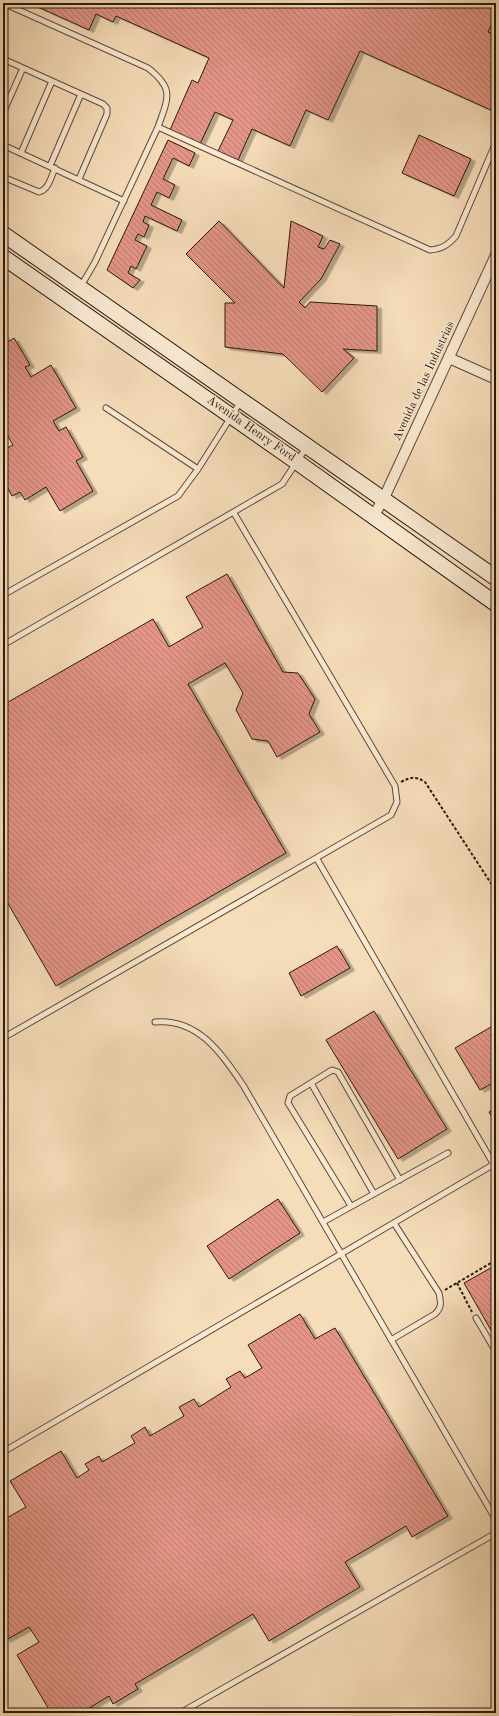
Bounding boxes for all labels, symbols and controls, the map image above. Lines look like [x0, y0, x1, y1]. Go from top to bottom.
street label: Avenida de las Industrias [391, 319, 457, 443]
street label: Avenida Henry Ford [204, 394, 298, 464]

